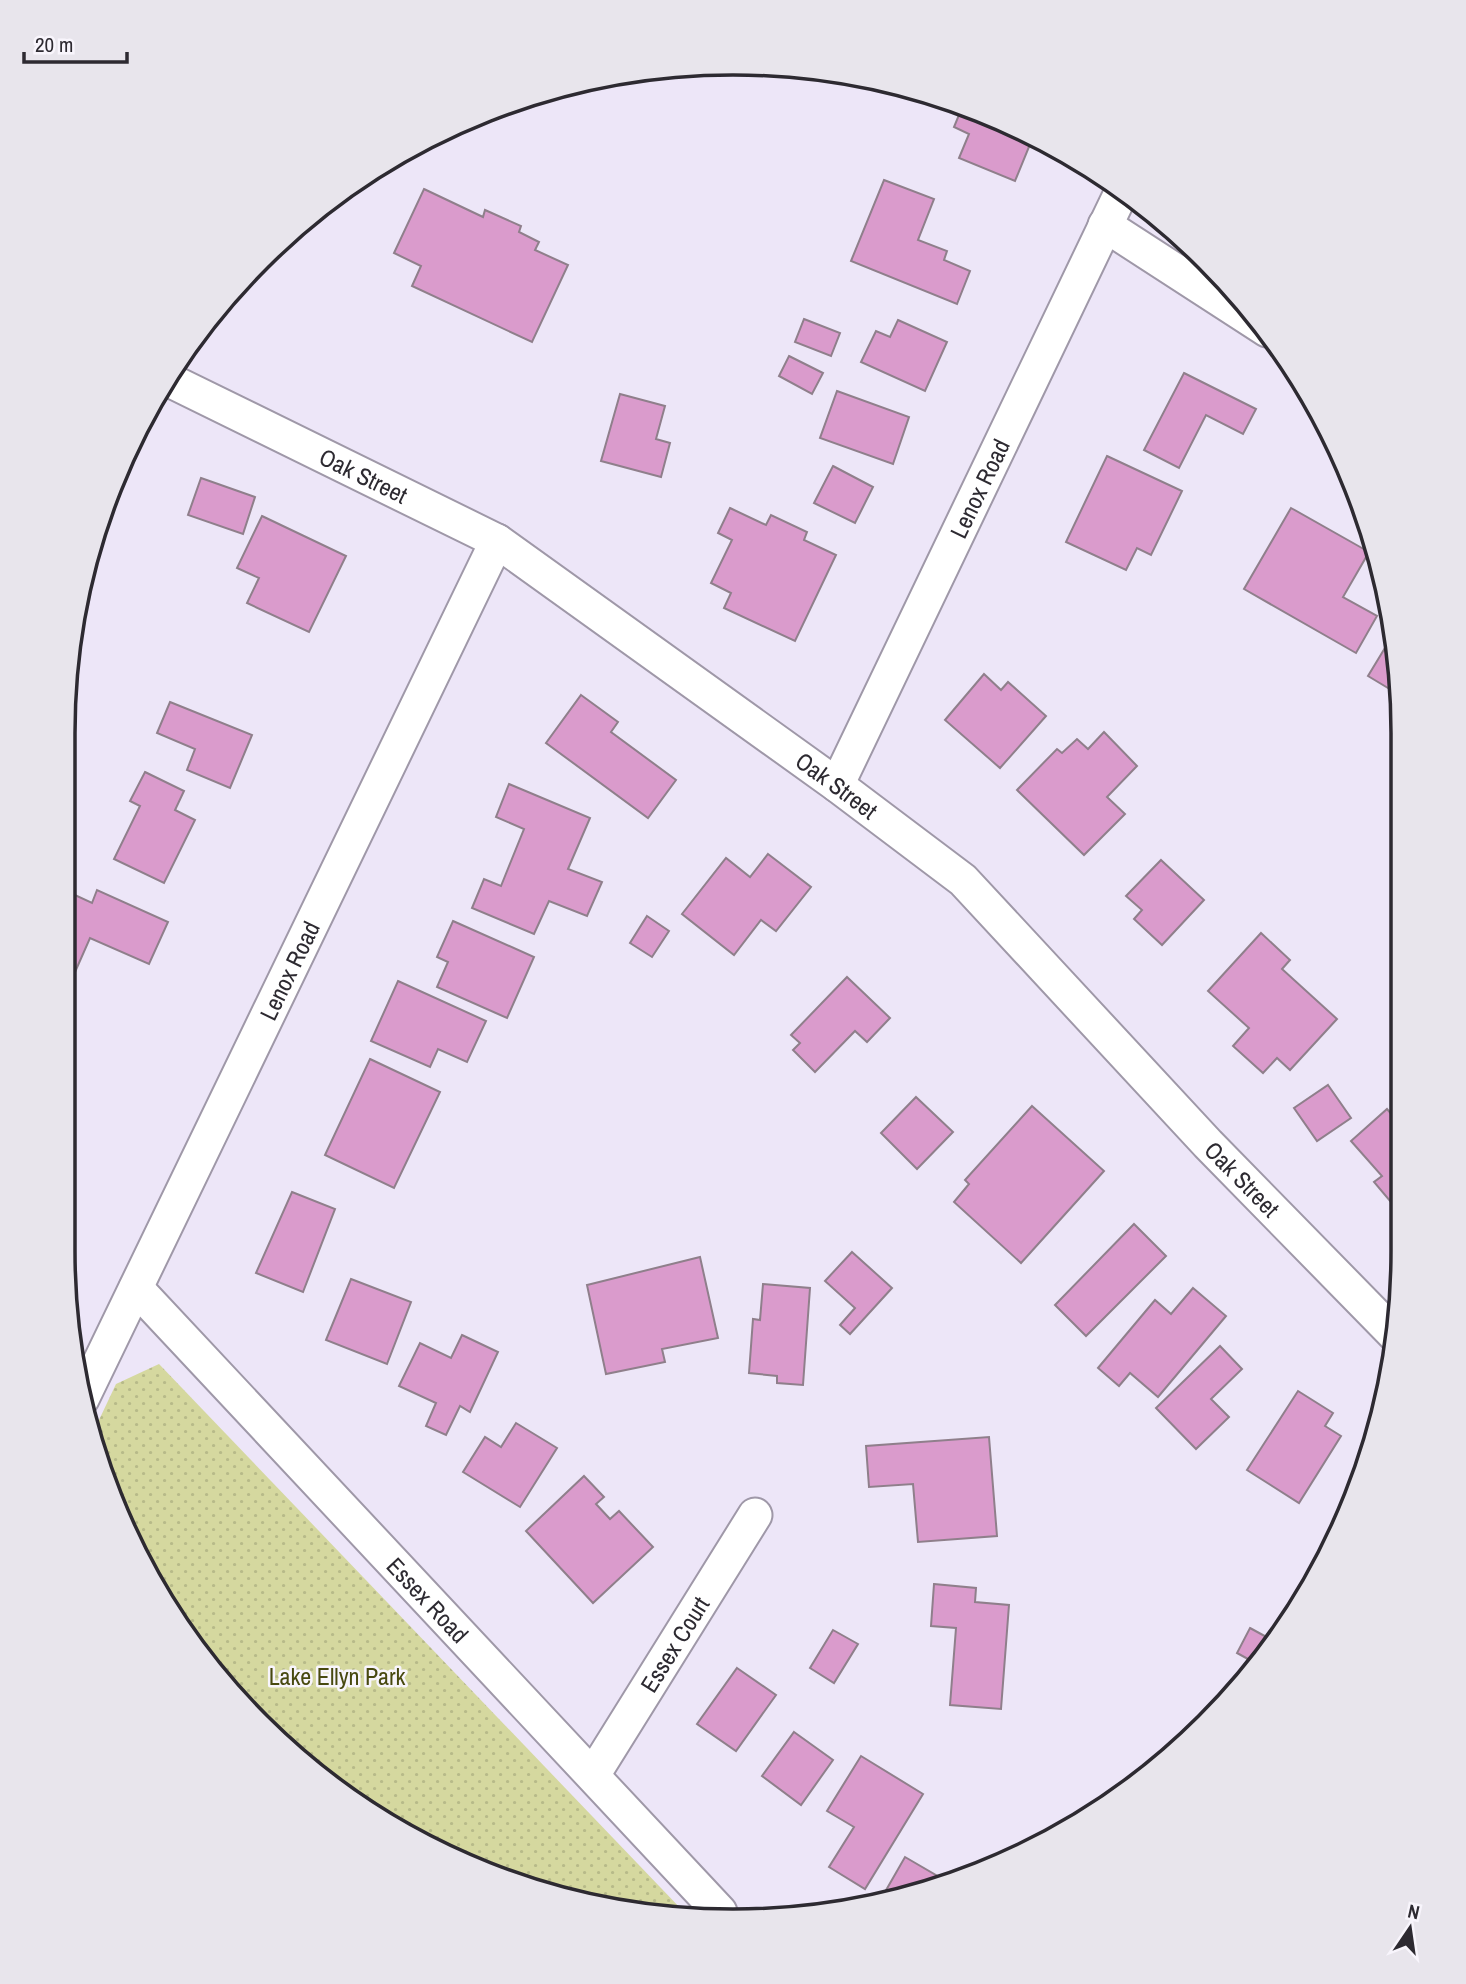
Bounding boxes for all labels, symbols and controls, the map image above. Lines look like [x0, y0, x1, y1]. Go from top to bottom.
scale bar [24, 21, 128, 65]
text: 20 m [35, 30, 73, 59]
street label: Lenox Road [942, 434, 1017, 543]
street label: Oak Street [314, 440, 413, 511]
street label: Oak Street [789, 744, 885, 826]
street label: Lenox Road [252, 916, 327, 1025]
street label: Oak Street [1198, 1134, 1287, 1224]
street label: Essex Road [380, 1550, 476, 1649]
street label: Essex Court [632, 1590, 717, 1698]
park label: Lake Ellyn Park [269, 1660, 406, 1692]
north arrow [1375, 1893, 1445, 1963]
text: N [1405, 1898, 1422, 1925]

